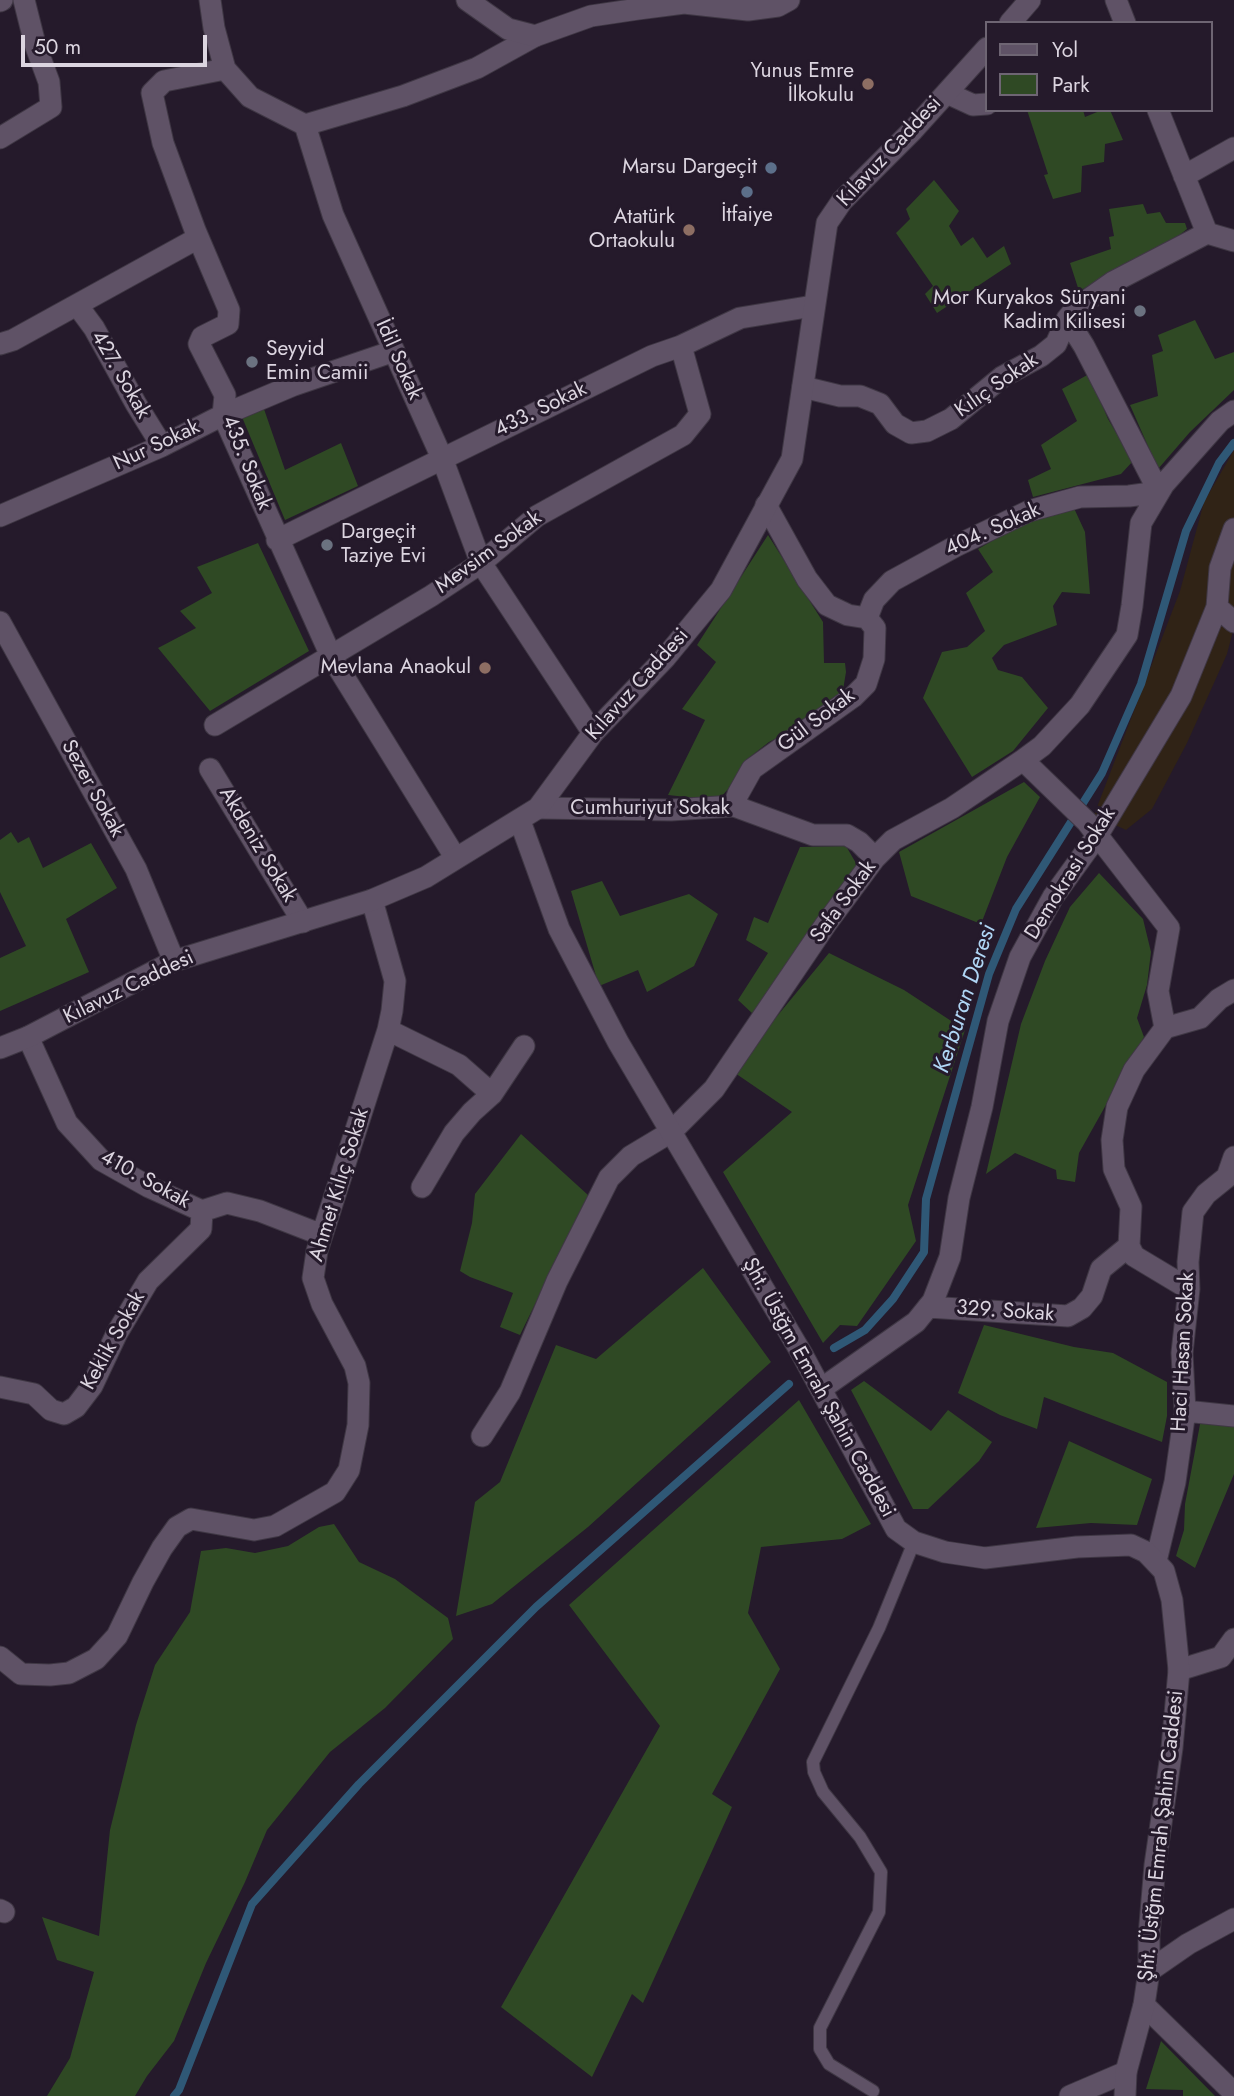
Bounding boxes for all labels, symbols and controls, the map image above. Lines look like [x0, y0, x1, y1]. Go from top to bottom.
scale bar [24, 21, 210, 65]
legend [986, 21, 1213, 112]
text: 50 m [34, 32, 81, 62]
text: Yol [1052, 35, 1078, 65]
place label: Yunus Emre İlkokulu [750, 59, 854, 109]
text: Park [1052, 70, 1089, 100]
marker: Yunus Emre İlkokulu [860, 76, 876, 92]
street label: Kılavuz Caddesi [833, 92, 947, 212]
place label: Marsu Dargeçit [622, 155, 757, 181]
marker: Marsu Dargeçit [763, 160, 779, 176]
marker: İtfaiye [739, 184, 755, 200]
place label: İtfaiye [721, 203, 773, 229]
place label: Atatürk Ortaokulu [589, 205, 675, 255]
marker: Atatürk Ortaokulu [681, 222, 697, 238]
place label: Mor Kuryakos Süryani Kadim Kilisesi [933, 286, 1126, 336]
marker: Mor Kuryakos Süryani Kadim Kilisesi [1132, 303, 1148, 319]
street label: İdil Sokak [369, 316, 427, 404]
street label: 427. Sokak [85, 327, 155, 423]
place label: Seyyid Emin Camii [266, 337, 369, 387]
street label: Kılıç Sokak [951, 348, 1043, 424]
marker: Seyyid Emin Camii [244, 354, 260, 370]
street label: 433. Sokak [491, 377, 591, 443]
street label: 435. Sokak [216, 412, 276, 514]
street label: Nur Sokak [110, 415, 204, 477]
street label: 404. Sokak [942, 498, 1044, 562]
street label: Mevsim Sokak [431, 506, 547, 600]
place label: Dargeçit Taziye Evi [341, 520, 426, 570]
marker: Dargeçit Taziye Evi [319, 537, 335, 553]
street label: Kılavuz Caddesi [581, 624, 695, 746]
place label: Mevlana Anaokul [321, 655, 471, 681]
marker: Mevlana Anaokul [477, 660, 493, 676]
street label: Gül Sokak [773, 684, 861, 758]
street label: Sezer Sokak [55, 736, 129, 842]
street label: Akdeniz Sokak [213, 783, 301, 907]
street label: Cumhuriyut Sokak [570, 796, 730, 822]
street label: Demokrasi Sokak [1020, 803, 1122, 945]
street label: Safa Sokak [806, 856, 882, 948]
water label: Kerburan Deresi [929, 921, 1003, 1077]
street label: Kılavuz Caddesi [60, 946, 198, 1030]
street label: Ahmet Kılıç Sokak [305, 1105, 375, 1265]
street label: 410. Sokak [96, 1145, 194, 1215]
street label: Şht. Üstğm Emrah Şahin Caddesi [736, 1254, 900, 1522]
street label: Haci Hasan Sokak [1167, 1272, 1201, 1432]
street label: Keklik Sokak [77, 1287, 151, 1395]
street label: 329. Sokak [955, 1296, 1055, 1328]
street label: Şht. Üstğm Emrah Şahin Caddesi [1134, 1689, 1190, 1983]

